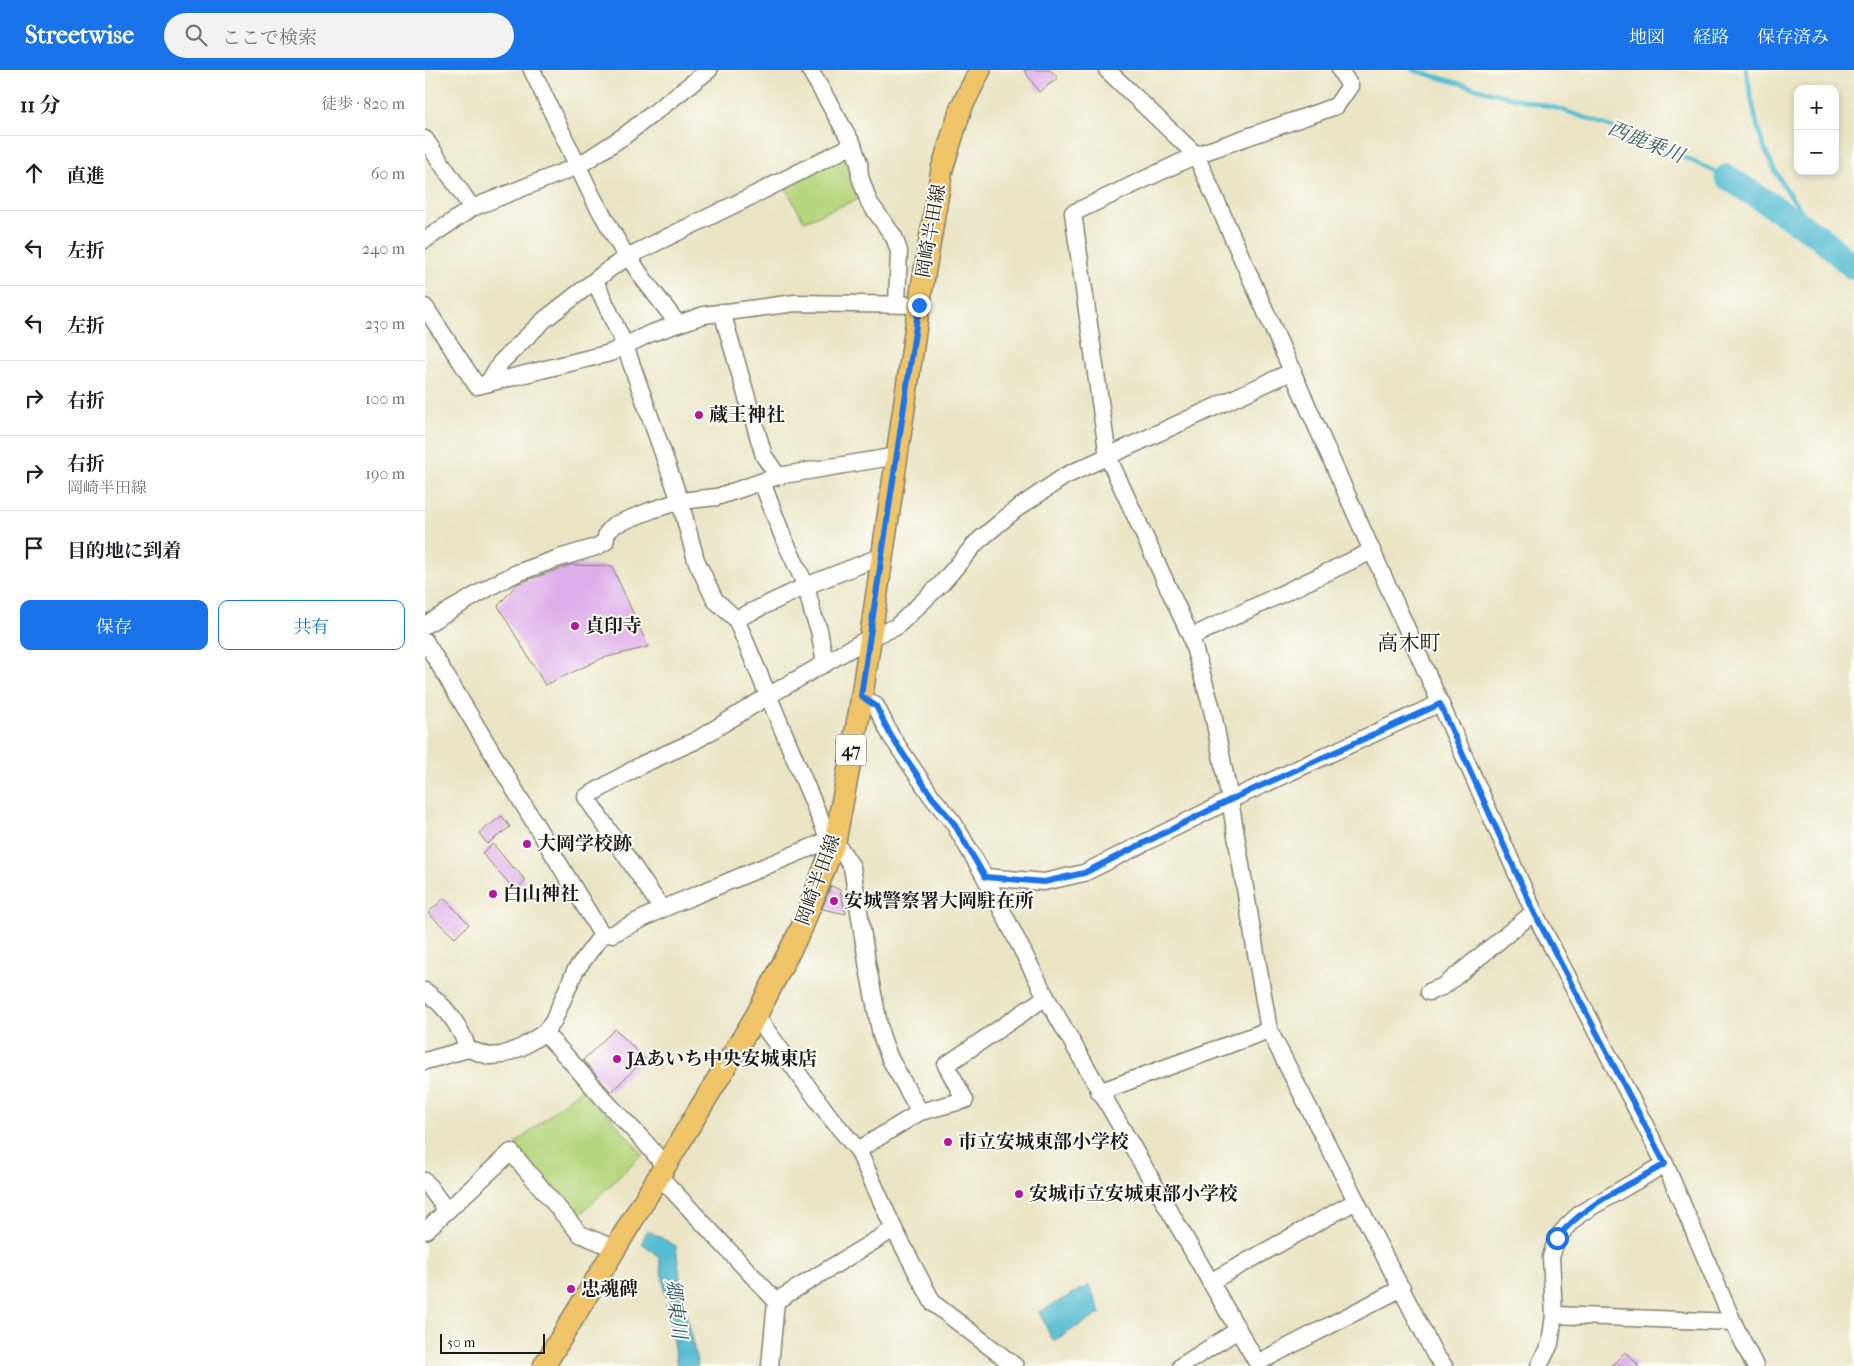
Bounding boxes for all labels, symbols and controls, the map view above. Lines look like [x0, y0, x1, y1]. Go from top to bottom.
search box [164, 13, 514, 58]
text: Streetwise [25, 21, 134, 49]
icon: search [182, 21, 210, 49]
text: ここで検索 [222, 27, 317, 49]
text: 地図 [1629, 27, 1665, 48]
text: 経路 [1693, 27, 1729, 48]
text: 保存済み [1757, 27, 1829, 48]
map controls [1794, 85, 1839, 175]
button: + [1794, 85, 1839, 130]
text: 11 分 [20, 93, 61, 117]
text: 徒歩 · 820 m [321, 94, 405, 113]
water label: 西鹿乗川 [1605, 116, 1689, 168]
button: − [1794, 130, 1839, 175]
icon: ahead [20, 159, 48, 187]
text: 60 m [371, 164, 405, 183]
text: 直進 [67, 165, 105, 187]
street label: 岡崎半田線 [912, 182, 950, 280]
icon: left [20, 234, 48, 262]
text: 240 m [362, 239, 405, 258]
text: 左折 [67, 240, 105, 262]
route end [908, 294, 931, 317]
icon: left [20, 309, 48, 337]
text: 230 m [365, 314, 405, 333]
text: 左折 [67, 315, 105, 337]
icon: right [20, 384, 48, 412]
text: 100 m [365, 389, 405, 408]
text: 右折 [67, 390, 105, 412]
place label: 蔵王神社 [709, 404, 785, 426]
marker: 蔵王神社 [693, 409, 705, 421]
text: 右折 [67, 453, 105, 475]
icon: right [20, 459, 48, 487]
text: 190 m [365, 464, 405, 483]
text: 岡崎半田線 [67, 478, 147, 497]
icon: arrive [20, 534, 48, 562]
text: 目的地に到着 [67, 540, 181, 562]
button: 保存 [20, 600, 208, 650]
button: 共有 [218, 600, 405, 650]
place label: 貞印寺 [585, 615, 642, 637]
marker: 貞印寺 [569, 620, 581, 632]
district label: 高木町 [1378, 631, 1441, 655]
road number: 47 [836, 734, 866, 766]
street label: 岡崎半田線 [791, 832, 845, 928]
place label: 大岡学校跡 [537, 833, 632, 855]
marker: 大岡学校跡 [521, 838, 533, 850]
place label: 白山神社 [503, 883, 579, 905]
marker: 白山神社 [487, 888, 499, 900]
place label: 安城警察署大岡駐在所 [844, 890, 1034, 912]
marker: 安城警察署大岡駐在所 [828, 895, 840, 907]
place label: JAあいち中央安城東店 [625, 1048, 817, 1070]
marker: JAあいち中央安城東店 [611, 1053, 623, 1065]
place label: 市立安城東部小学校 [958, 1131, 1129, 1153]
marker: 市立安城東部小学校 [942, 1136, 954, 1148]
place label: 安城市立安城東部小学校 [1029, 1183, 1238, 1205]
marker: 安城市立安城東部小学校 [1013, 1188, 1025, 1200]
route start [1546, 1227, 1569, 1250]
place label: 忠魂碑 [581, 1278, 638, 1300]
water label: 郷東川 [661, 1278, 691, 1342]
marker: 忠魂碑 [565, 1283, 577, 1295]
scale bar [440, 1331, 545, 1354]
text: 50 m [447, 1334, 475, 1351]

